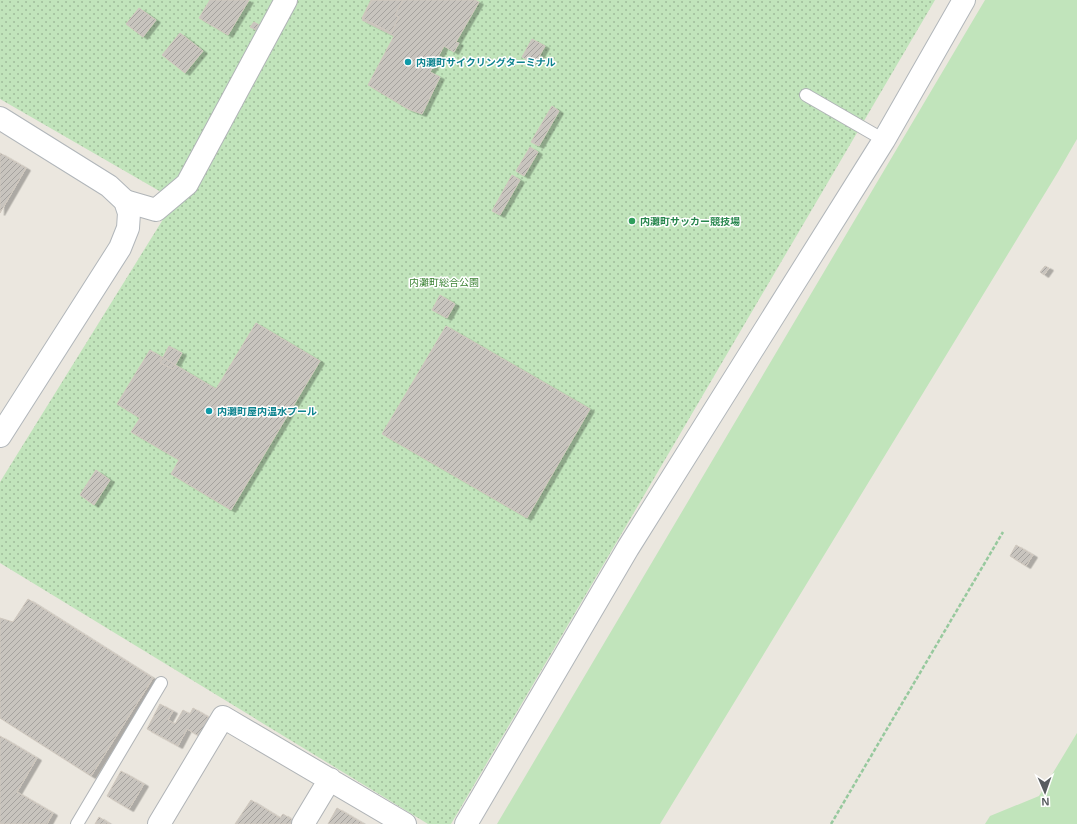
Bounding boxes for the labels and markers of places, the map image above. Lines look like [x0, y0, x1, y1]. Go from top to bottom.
marker: 内灘町サイクリングターミナル [403, 57, 413, 67]
place label: 内灘町サイクリングターミナル [416, 57, 556, 68]
marker: 内灘町サッカー競技場 [627, 216, 637, 226]
place label: 内灘町サッカー競技場 [640, 216, 740, 227]
marker: 内灘町屋内温水プール [204, 406, 214, 416]
place label: 内灘町屋内温水プール [217, 406, 317, 417]

